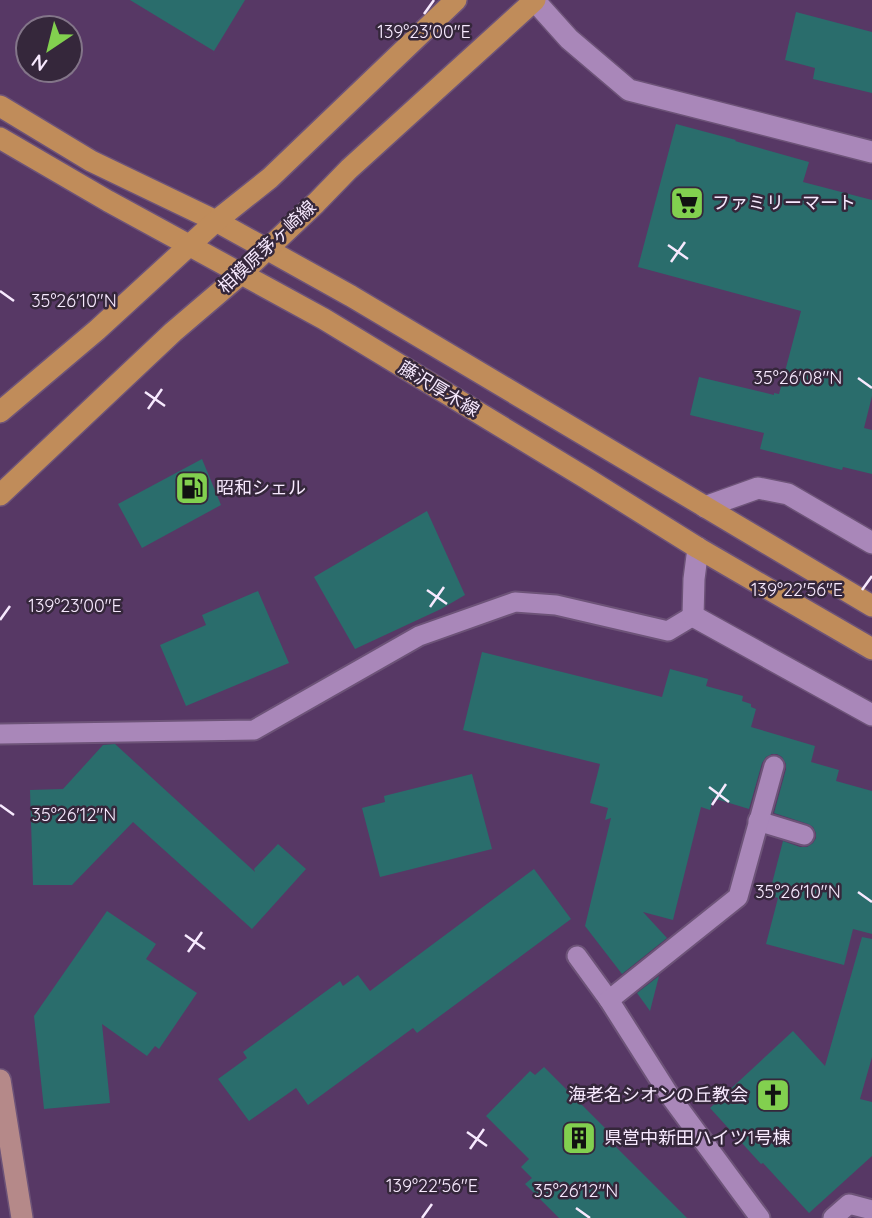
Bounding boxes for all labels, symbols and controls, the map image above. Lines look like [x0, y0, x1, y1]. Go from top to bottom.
north arrow [14, 14, 84, 84]
text: 139°23'00"E [377, 20, 471, 43]
text: N [27, 49, 52, 77]
supermarket icon: ファミリーマート [668, 184, 706, 222]
place label: ファミリーマート [712, 191, 856, 214]
street label: 相模原茅ヶ崎線 [213, 195, 321, 298]
text: 35°26'10"N [31, 289, 117, 312]
street label: 藤沢厚木線 [395, 356, 484, 422]
text: 35°26'08"N [754, 366, 842, 389]
fuel station icon: 昭和シェル [173, 469, 211, 507]
place label: 昭和シェル [216, 476, 306, 499]
text: 139°22'56"E [751, 578, 843, 601]
text: 139°23'00"E [28, 594, 122, 617]
text: 35°26'12"N [32, 803, 116, 826]
text: 35°26'10"N [755, 880, 841, 903]
church icon: 海老名シオンの丘教会 [754, 1076, 792, 1114]
place label: 海老名シオンの丘教会 [568, 1083, 748, 1106]
building icon: 県営中新田ハイツ1号棟 [560, 1119, 598, 1157]
place label: 県営中新田ハイツ1号棟 [604, 1126, 790, 1149]
text: 139°22'56"E [386, 1174, 478, 1197]
text: 35°26'12"N [534, 1179, 618, 1202]

